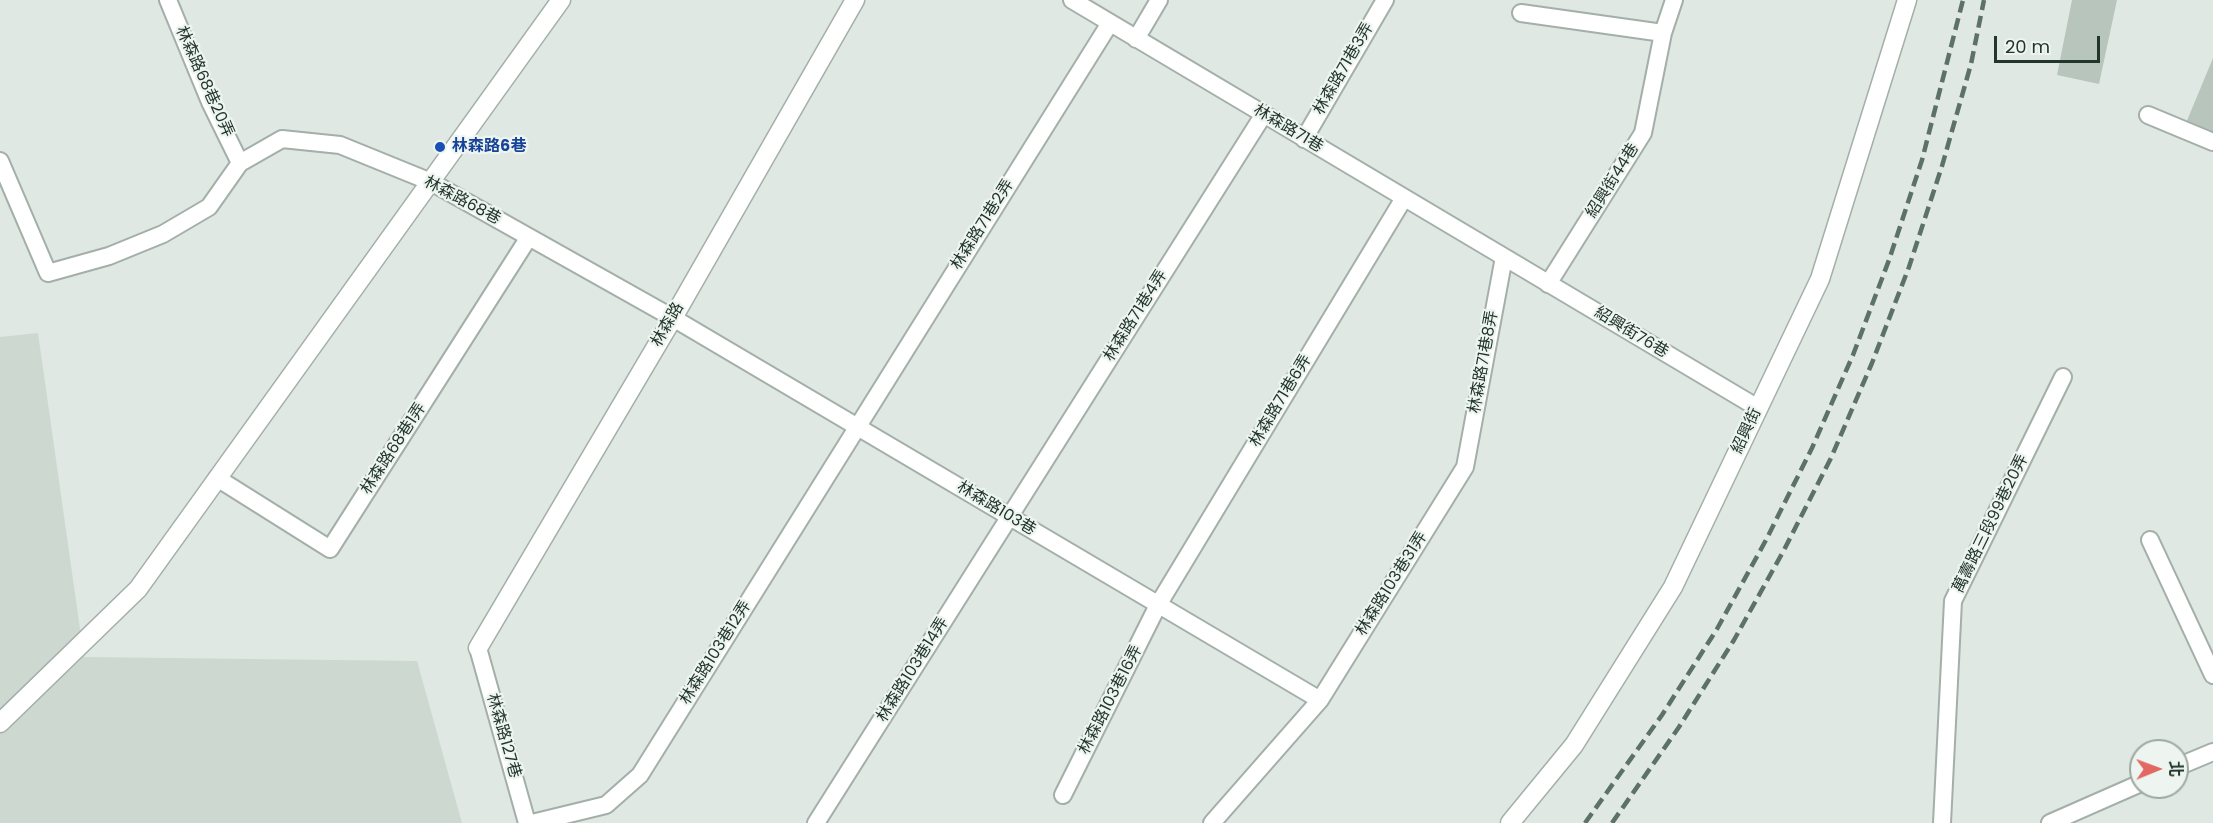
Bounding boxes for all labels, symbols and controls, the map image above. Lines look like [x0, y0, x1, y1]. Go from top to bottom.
street label: 林森路71巷3弄 [1310, 19, 1378, 119]
street label: 林森路68巷20弄 [171, 24, 237, 140]
scale bar [1997, 24, 2104, 62]
text: 20 m [2005, 34, 2050, 59]
street label: 林森路71巷 [1250, 101, 1326, 157]
place label: 林森路6巷 [452, 137, 526, 157]
marker: 林森路6巷 [433, 140, 447, 154]
street label: 紹興街44巷 [1583, 140, 1643, 222]
street label: 林森路68巷 [420, 173, 504, 229]
street label: 林森路71巷2弄 [948, 176, 1018, 274]
street label: 林森路71巷4弄 [1100, 267, 1172, 365]
street label: 林森路 [648, 299, 688, 351]
street label: 紹興街76巷 [1591, 303, 1671, 363]
street label: 林森路71巷8弄 [1466, 309, 1502, 415]
street label: 林森路71巷6弄 [1246, 351, 1316, 451]
street label: 林森路68巷1弄 [357, 400, 431, 498]
street label: 紹興街 [1728, 405, 1766, 457]
street label: 萬壽路三段99巷20弄 [1949, 452, 2033, 596]
street label: 林森路103巷 [953, 478, 1039, 540]
street label: 林森路103巷31弄 [1352, 528, 1432, 640]
street label: 林森路103巷12弄 [676, 597, 756, 709]
street label: 林森路103巷14弄 [873, 614, 953, 726]
street label: 林森路103巷16弄 [1075, 642, 1147, 758]
street label: 林森路127巷 [482, 692, 524, 780]
north arrow [2129, 739, 2189, 799]
text: 北 [2164, 760, 2187, 777]

